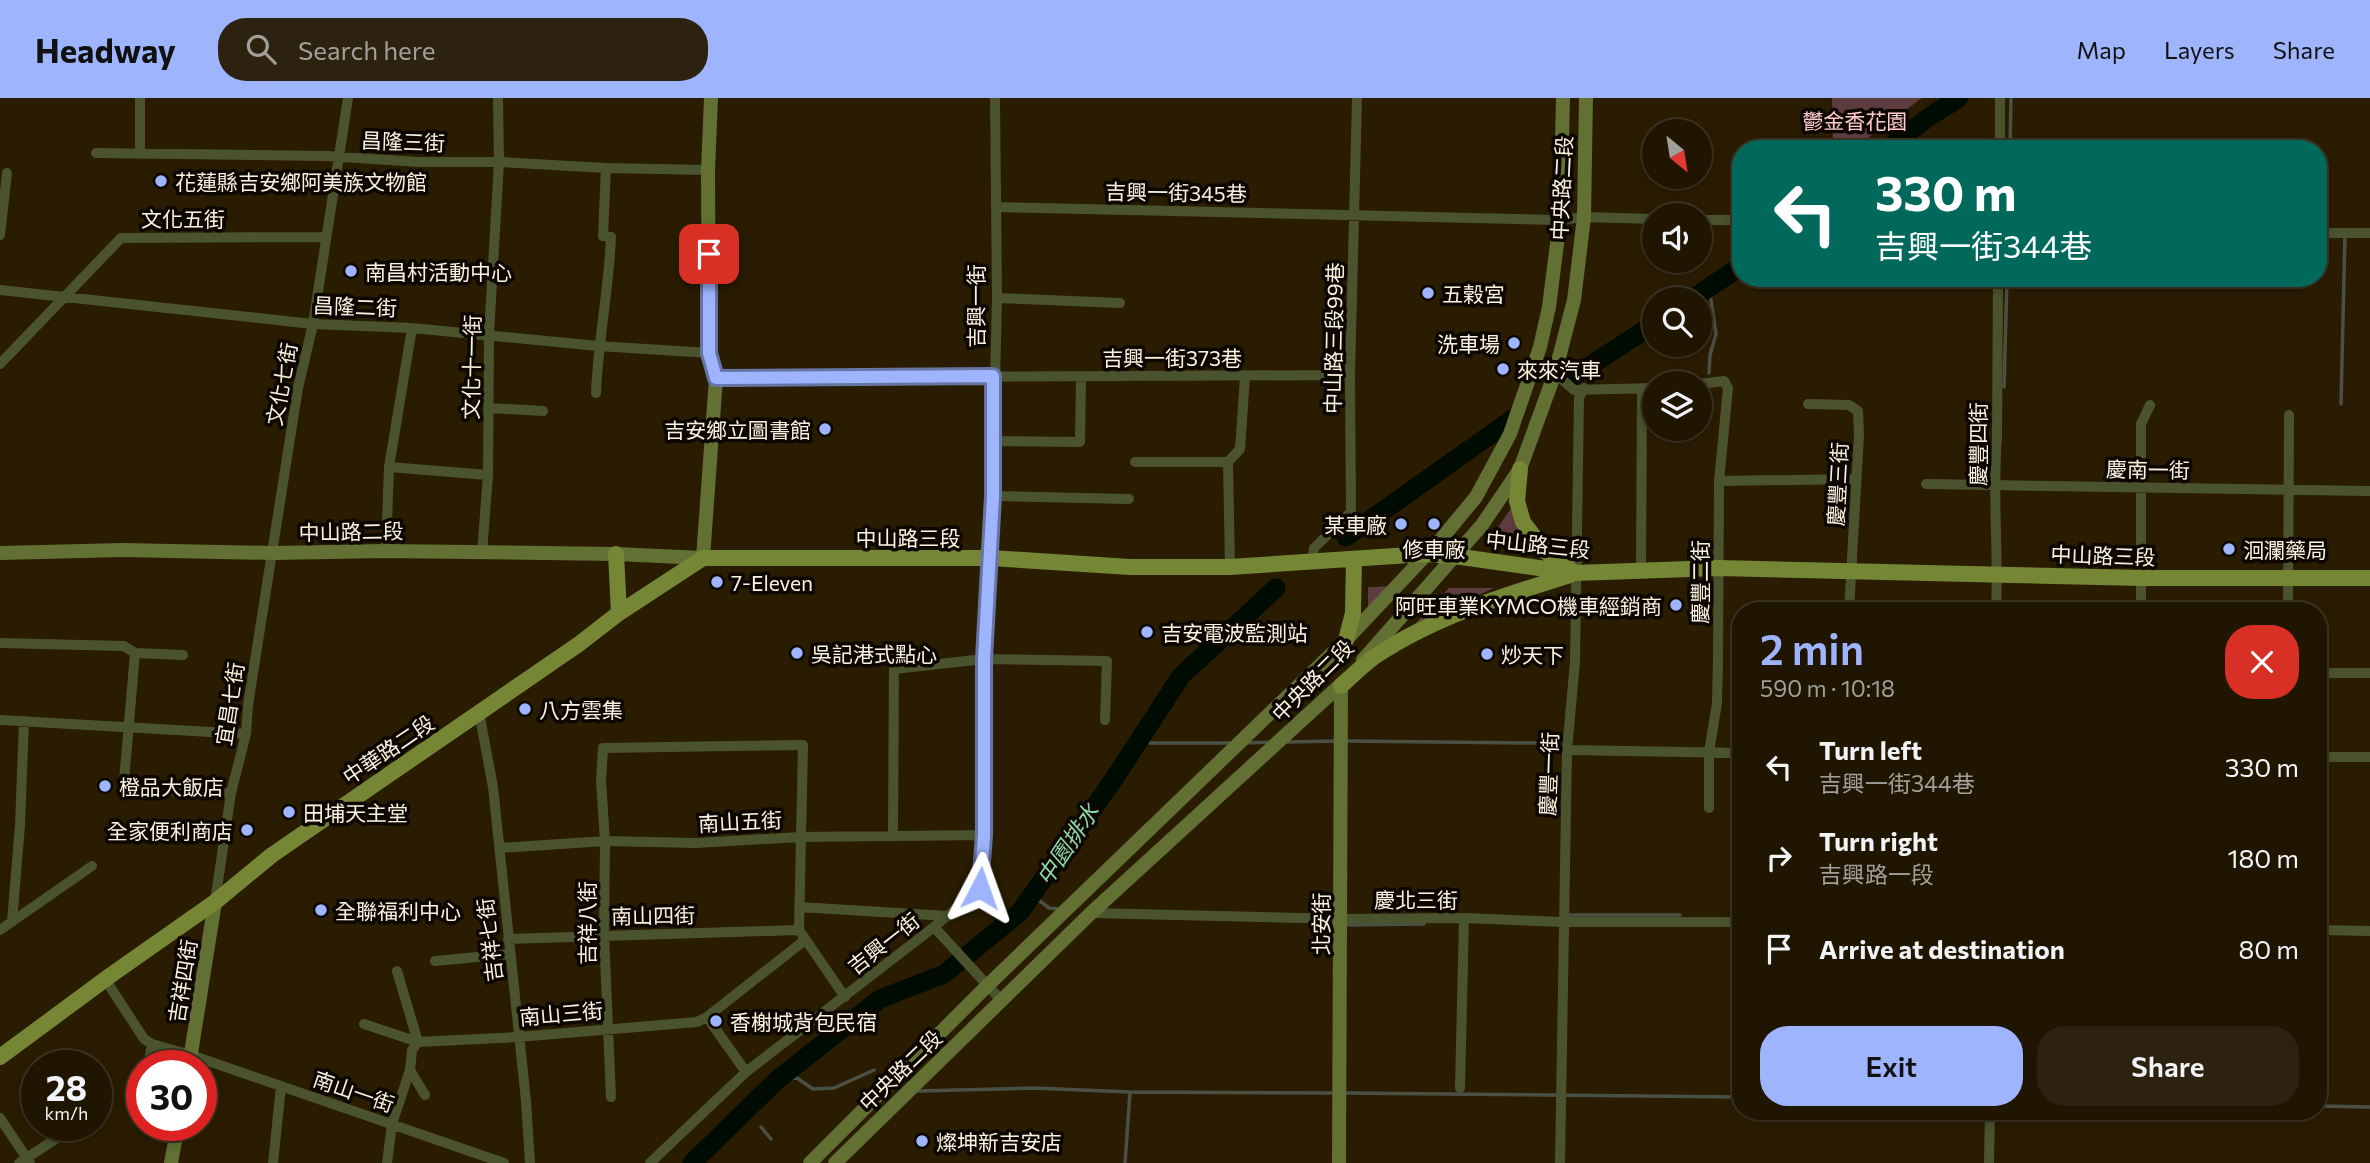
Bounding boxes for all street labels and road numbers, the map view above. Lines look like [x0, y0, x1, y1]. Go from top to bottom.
street label: 昌隆三街 [361, 127, 445, 155]
street label: 中央路二段 [1546, 135, 1576, 241]
street label: 吉興一街345巷 [1105, 178, 1247, 206]
street label: 文化五街 [141, 206, 225, 231]
street label: 中山路三段99巷 [1319, 262, 1347, 414]
street label: 吉興一街 [963, 264, 988, 348]
street label: 昌隆二街 [313, 292, 397, 320]
street label: 文化十一街 [458, 314, 484, 420]
street label: 文化七街 [261, 340, 301, 428]
street label: 吉興一街373巷 [1102, 345, 1242, 370]
street label: 慶豐四街 [1965, 402, 1990, 486]
street label: 慶豐三街 [1822, 441, 1852, 527]
street label: 慶南一街 [2106, 456, 2190, 482]
street label: 中山路二段 [298, 518, 404, 544]
street label: 中山路三段 [856, 525, 961, 550]
street label: 中山路三段 [1484, 526, 1592, 562]
street label: 慶豐二街 [1687, 540, 1712, 624]
street label: 中山路三段 [2050, 541, 2156, 569]
street label: 中央路二段 [1266, 634, 1358, 726]
street label: 宜昌七街 [210, 661, 248, 747]
street label: 中華路二段 [337, 709, 439, 789]
street label: 慶豐一街 [1534, 732, 1562, 816]
street label: 南山五街 [697, 806, 783, 836]
street label: 吉祥八街 [574, 881, 599, 965]
street label: 慶北三街 [1374, 887, 1458, 912]
street label: 北安街 [1308, 893, 1333, 956]
street label: 吉祥七街 [471, 897, 507, 983]
street label: 南山四街 [611, 902, 695, 928]
street label: 吉興一街 [842, 907, 924, 979]
street label: 吉祥四街 [163, 938, 201, 1024]
street label: 南山三街 [518, 997, 604, 1029]
street label: 中央路二段 [854, 1025, 946, 1115]
street label: 南山一街 [310, 1066, 398, 1116]

